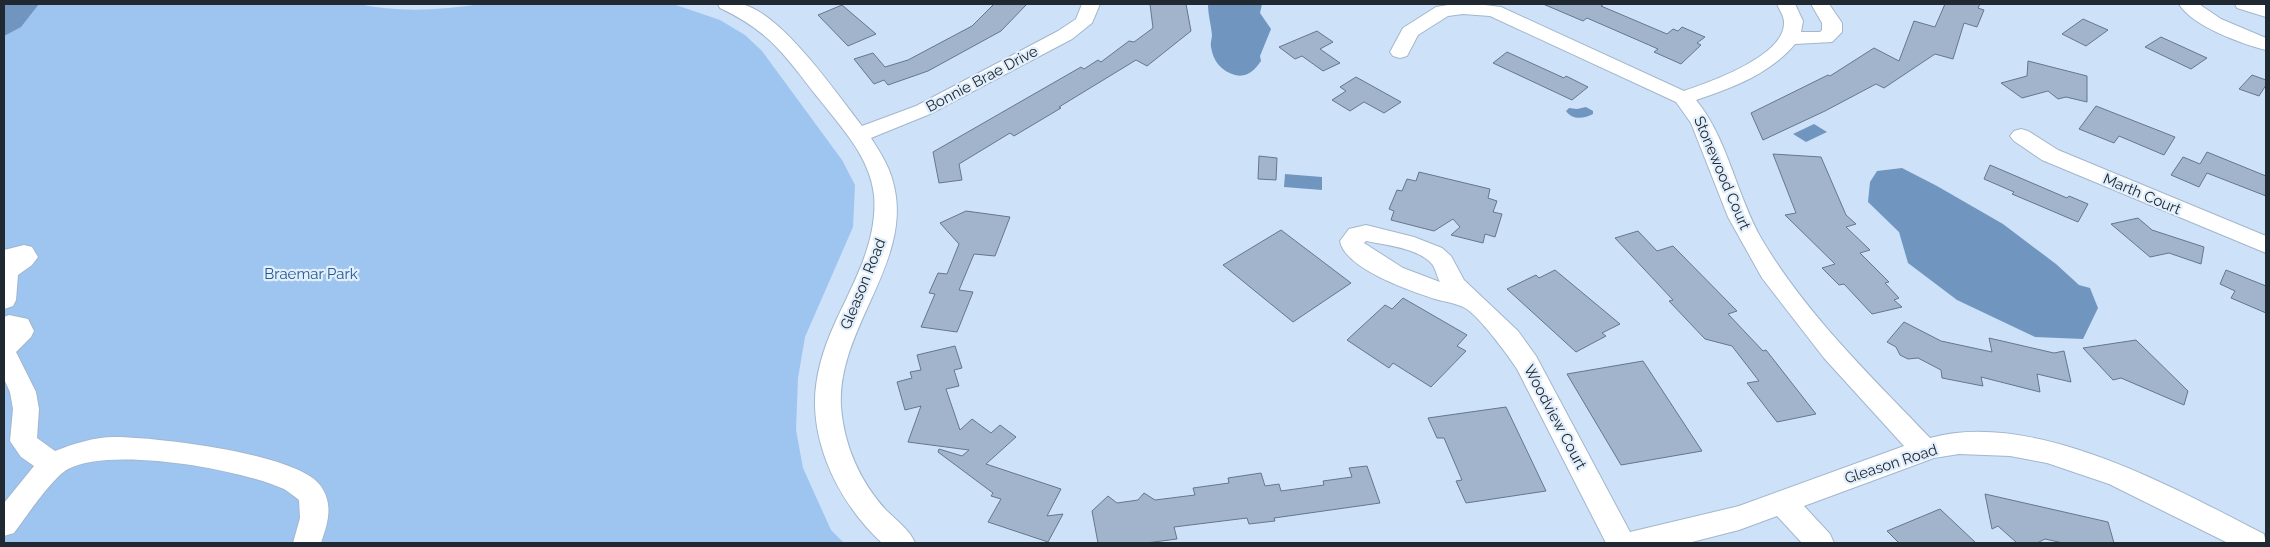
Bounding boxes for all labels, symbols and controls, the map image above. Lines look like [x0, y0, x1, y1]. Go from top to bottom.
street label: Bonnie Brae Drive [923, 42, 1041, 116]
street label: Stonewood Court [1690, 114, 1754, 232]
street label: Marth Court [2100, 170, 2184, 218]
street label: Gleason Road [837, 236, 889, 332]
park label: Braemar Park [264, 265, 358, 283]
street label: Woodview Court [1520, 362, 1590, 472]
street label: Gleason Road [1842, 441, 1940, 487]

